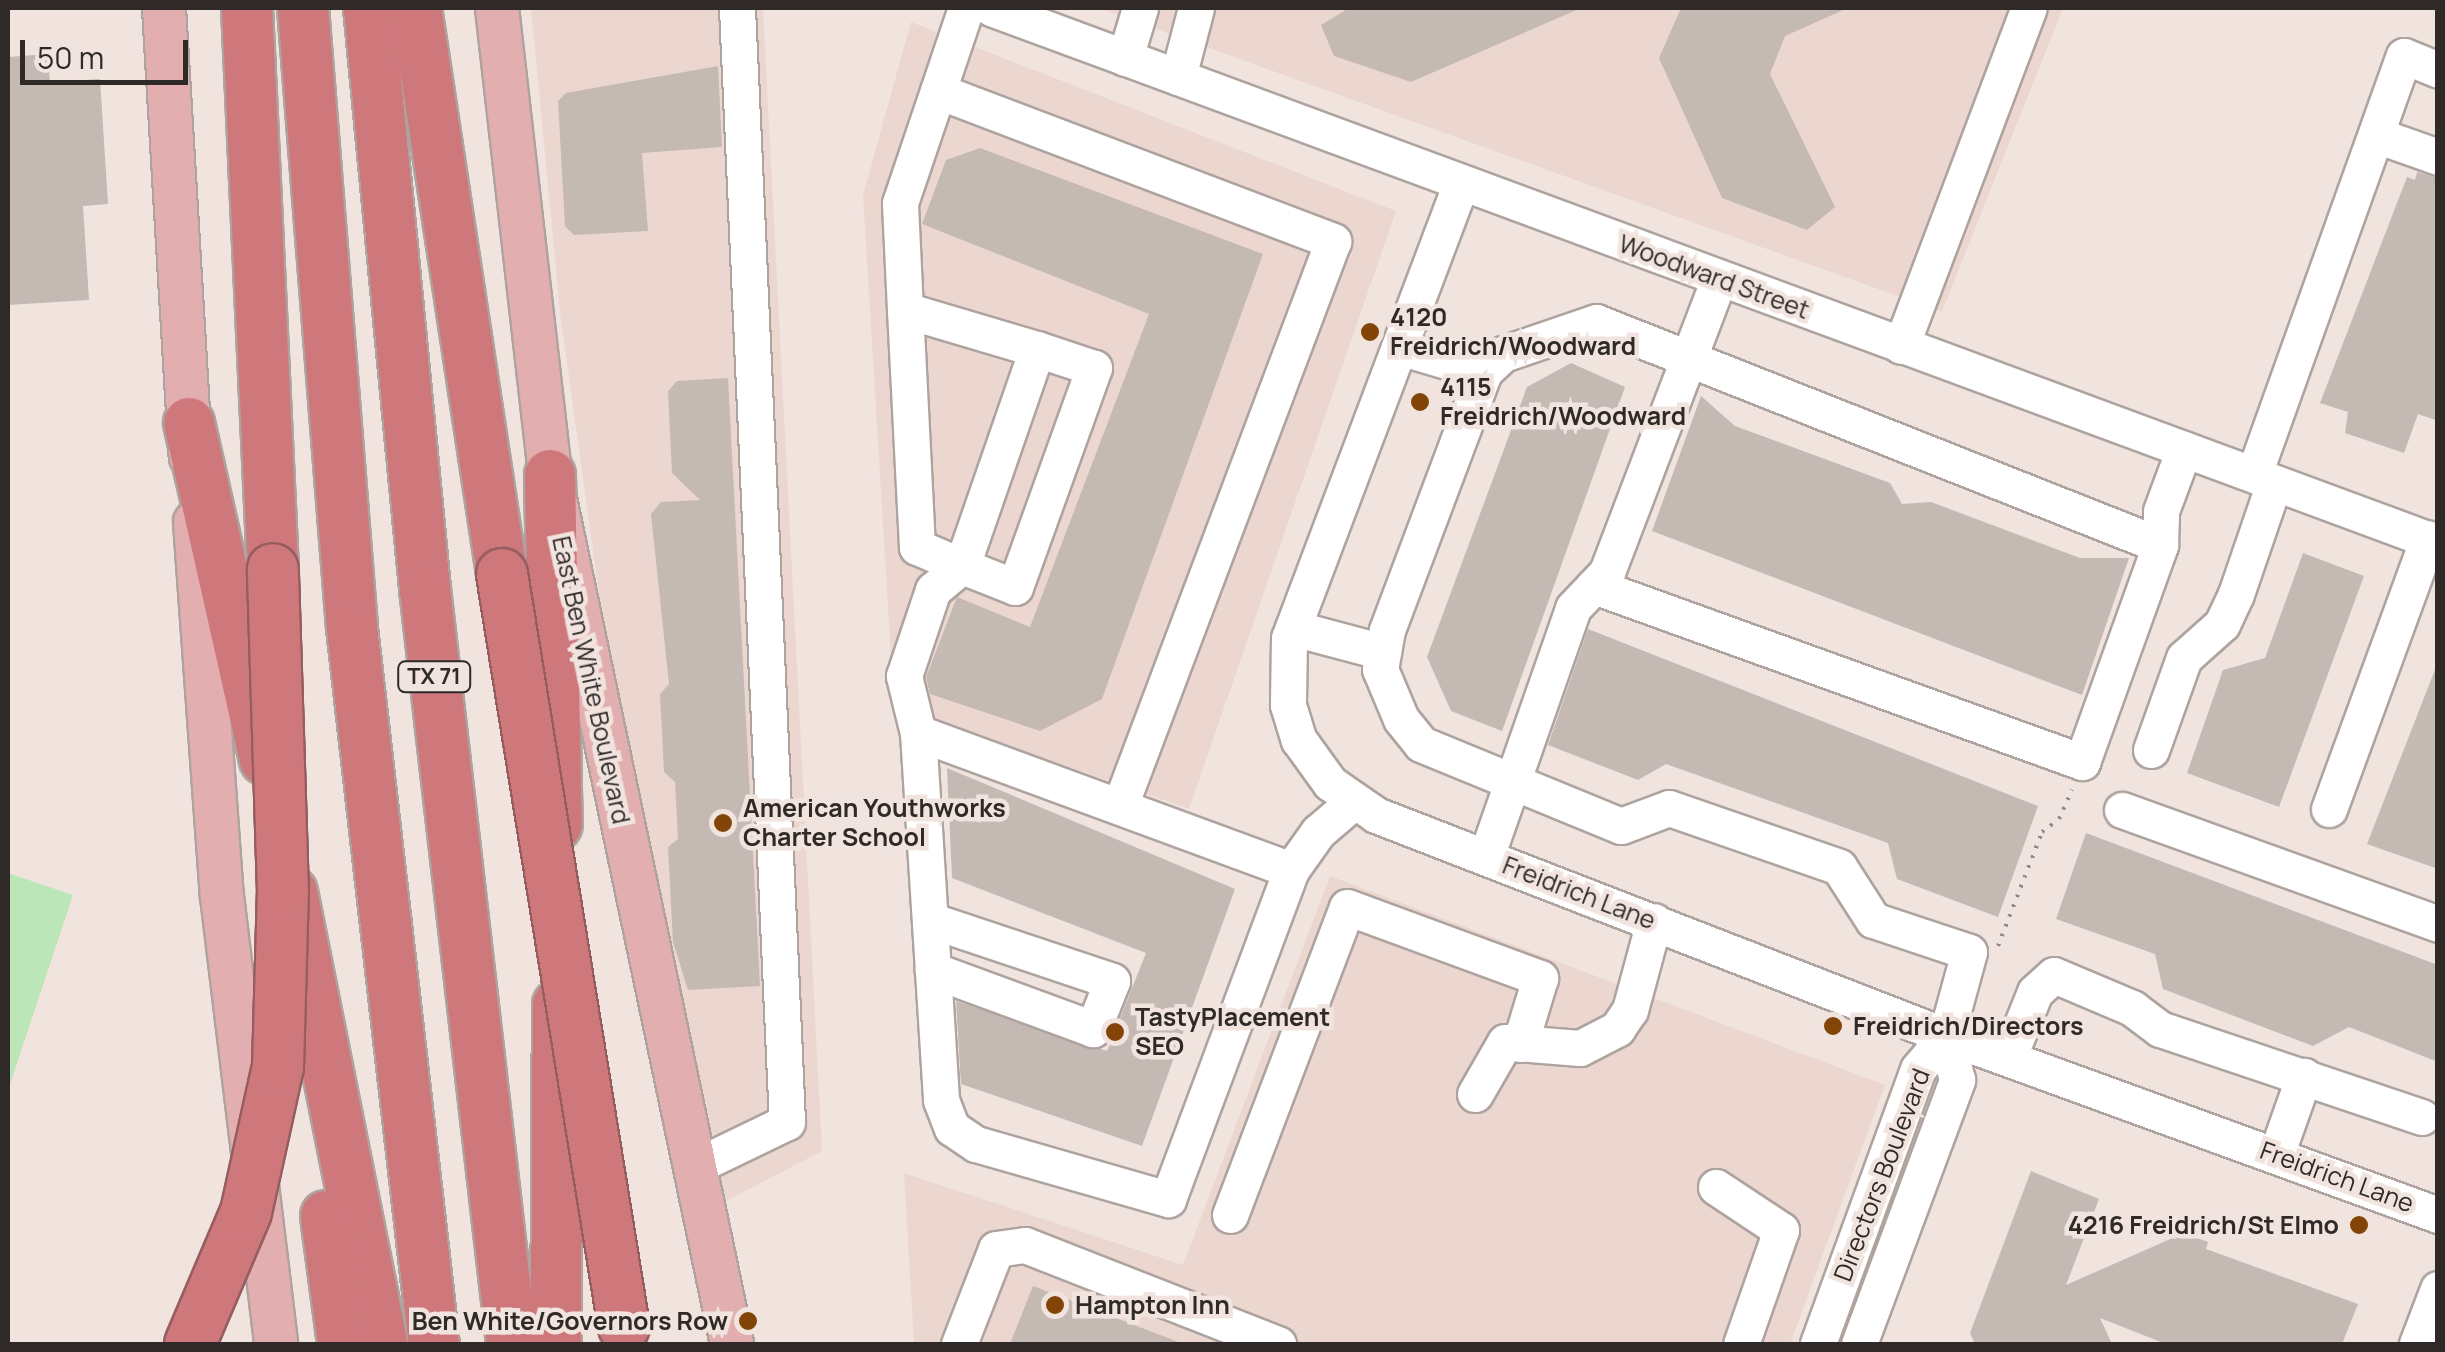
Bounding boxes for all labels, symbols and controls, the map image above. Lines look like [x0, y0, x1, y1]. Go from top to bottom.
scale bar [25, 20, 192, 82]
text: 50 m [37, 37, 104, 78]
street label: Woodward Street [1615, 229, 1813, 325]
place label: 4120 Freidrich/Woodward [1390, 303, 1636, 362]
marker: 4120 Freidrich/Woodward [1359, 321, 1381, 343]
place label: 4115 Freidrich/Woodward [1440, 373, 1686, 432]
marker: 4115 Freidrich/Woodward [1409, 391, 1431, 413]
street label: East Ben White Boulevard [546, 533, 636, 827]
road number: TX 71 [396, 660, 472, 694]
place label: American Youthworks Charter School [743, 794, 1006, 853]
marker: American Youthworks Charter School [712, 812, 734, 834]
street label: Freidrich Lane [1498, 850, 1660, 936]
place label: TastyPlacement SEO [1135, 1003, 1330, 1062]
place label: Freidrich/Directors [1853, 1011, 2083, 1041]
marker: Freidrich/Directors [1822, 1015, 1844, 1037]
marker: TastyPlacement SEO [1104, 1021, 1126, 1043]
street label: Directors Boulevard [1828, 1065, 1936, 1285]
street label: Freidrich Lane [2256, 1135, 2418, 1219]
place label: 4216 Freidrich/St Elmo [2068, 1210, 2339, 1240]
marker: 4216 Freidrich/St Elmo [2348, 1214, 2370, 1236]
place label: Hampton Inn [1075, 1290, 1230, 1320]
marker: Hampton Inn [1044, 1294, 1066, 1316]
place label: Ben White/Governors Row [412, 1306, 728, 1336]
marker: Ben White/Governors Row [737, 1310, 759, 1332]

